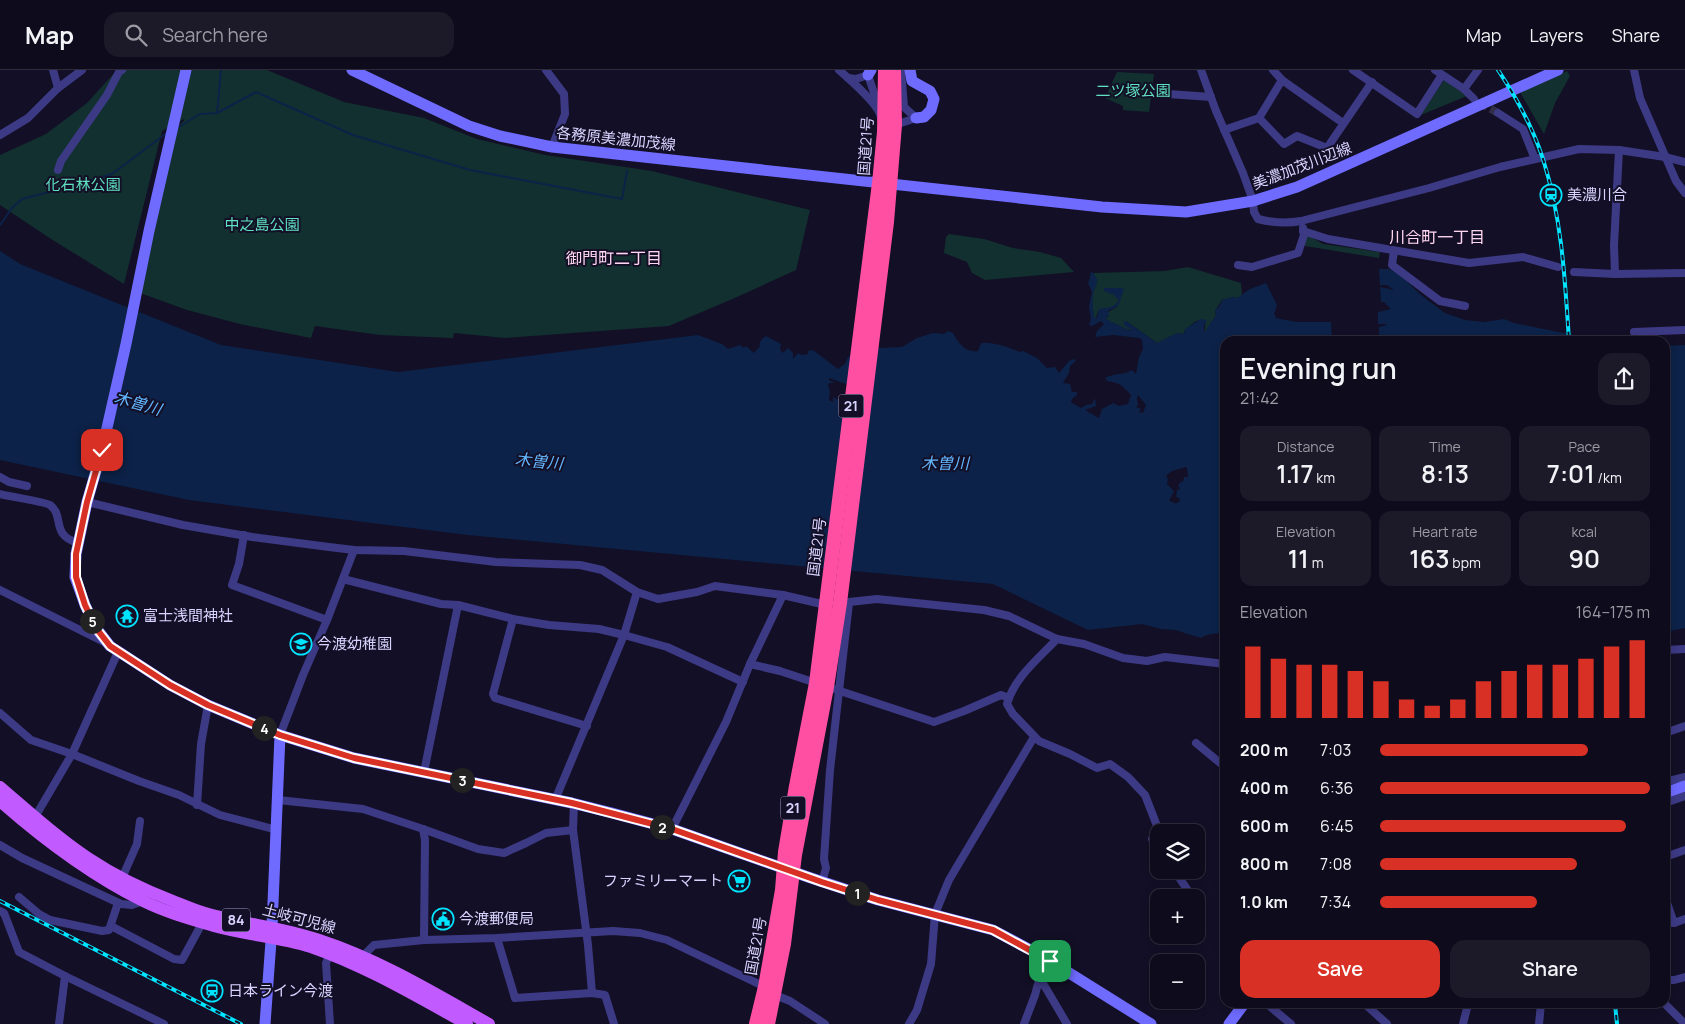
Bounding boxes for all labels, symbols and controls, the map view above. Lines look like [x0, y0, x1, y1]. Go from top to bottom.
search box [104, 12, 454, 57]
text: Map [25, 18, 74, 51]
icon: search [122, 21, 150, 49]
text: Search here [162, 22, 268, 48]
text: Map [1466, 23, 1501, 47]
text: Layers [1529, 23, 1583, 47]
text: Share [1611, 23, 1660, 47]
park label: 二ツ塚公園 [1095, 80, 1171, 101]
street label: 国道21号 [853, 116, 878, 176]
street label: 各務原美濃加茂線 [555, 122, 677, 155]
street label: 美濃加茂川辺線 [1249, 137, 1355, 194]
park label: 化石林公園 [45, 174, 121, 195]
station icon: 美濃川合 [1539, 183, 1563, 207]
place label: 美濃川合 [1567, 184, 1627, 205]
park label: 中之島公園 [224, 214, 300, 235]
district label: 川合町一丁目 [1389, 226, 1485, 248]
district label: 御門町二丁目 [566, 247, 662, 269]
text: Evening run [1240, 349, 1397, 387]
button: share [1598, 353, 1650, 405]
water label: 木曽川 [112, 386, 166, 421]
text: 21:42 [1240, 387, 1279, 409]
road number: 21 [838, 394, 864, 418]
pin [81, 429, 123, 471]
icon: check [88, 436, 116, 464]
text: Distance [1277, 437, 1334, 456]
text: Time [1429, 437, 1461, 456]
text: Pace [1569, 437, 1600, 456]
water label: 木曽川 [514, 448, 566, 475]
water label: 木曽川 [921, 452, 971, 474]
text: 1.17 [1276, 456, 1314, 491]
text: 8:13 [1421, 456, 1469, 491]
text: 7:01 [1547, 456, 1595, 491]
text: km [1314, 468, 1335, 487]
text: /km [1595, 468, 1622, 487]
street label: 国道21号 [802, 516, 831, 578]
text: Elevation [1276, 522, 1335, 541]
text: Heart rate [1413, 522, 1477, 541]
text: kcal [1572, 522, 1597, 541]
text: 11 [1288, 541, 1309, 576]
text: 163 [1409, 541, 1450, 576]
text: 90 [1569, 541, 1600, 576]
text: m [1309, 553, 1324, 572]
text: bpm [1450, 553, 1481, 572]
text: Elevation [1240, 601, 1308, 623]
text: 164–175 m [1576, 601, 1650, 623]
temple icon: 富士浅間神社 [115, 604, 139, 628]
place label: 富士浅間神社 [143, 605, 233, 626]
pin: 5 [80, 608, 104, 634]
text: 5 [88, 612, 97, 631]
school or university icon: 今渡幼稚園 [289, 632, 313, 656]
place label: 今渡幼稚園 [317, 633, 392, 654]
pin: 4 [252, 716, 276, 740]
text: 4 [260, 719, 269, 738]
text: 200 m [1240, 739, 1288, 761]
text: 7:03 [1320, 739, 1351, 761]
pin: 3 [450, 768, 474, 792]
text: 3 [458, 771, 467, 790]
text: 400 m [1240, 777, 1288, 799]
text: 6:36 [1320, 777, 1354, 799]
road number: 21 [780, 796, 806, 820]
pin: 2 [650, 814, 674, 840]
text: 600 m [1240, 815, 1289, 837]
text: 6:45 [1320, 815, 1353, 837]
text: 2 [658, 818, 667, 837]
map controls [1150, 824, 1205, 1009]
button: layers [1150, 824, 1205, 879]
text: 800 m [1240, 853, 1288, 875]
text: 7:08 [1320, 853, 1352, 875]
supermarket icon: ファミリーマート [727, 869, 751, 893]
place label: ファミリーマート [603, 870, 723, 891]
pin: 1 [844, 880, 870, 906]
text: 1 [854, 884, 861, 903]
button: + [1150, 889, 1205, 944]
text: 1.0 km [1240, 891, 1288, 913]
text: 7:34 [1320, 891, 1351, 913]
street label: 土岐可児線 [260, 899, 338, 938]
public building icon: 今渡郵便局 [431, 907, 455, 931]
road number: 84 [222, 908, 250, 932]
place label: 今渡郵便局 [459, 908, 534, 929]
street label: 国道21号 [740, 915, 771, 977]
pin [1029, 940, 1071, 982]
button: Save [1240, 940, 1440, 998]
button: Share [1450, 940, 1650, 998]
icon: arrive [1036, 947, 1064, 975]
button: − [1150, 954, 1205, 1009]
station icon: 日本ライン今渡 [200, 979, 224, 1003]
place label: 日本ライン今渡 [228, 980, 333, 1001]

